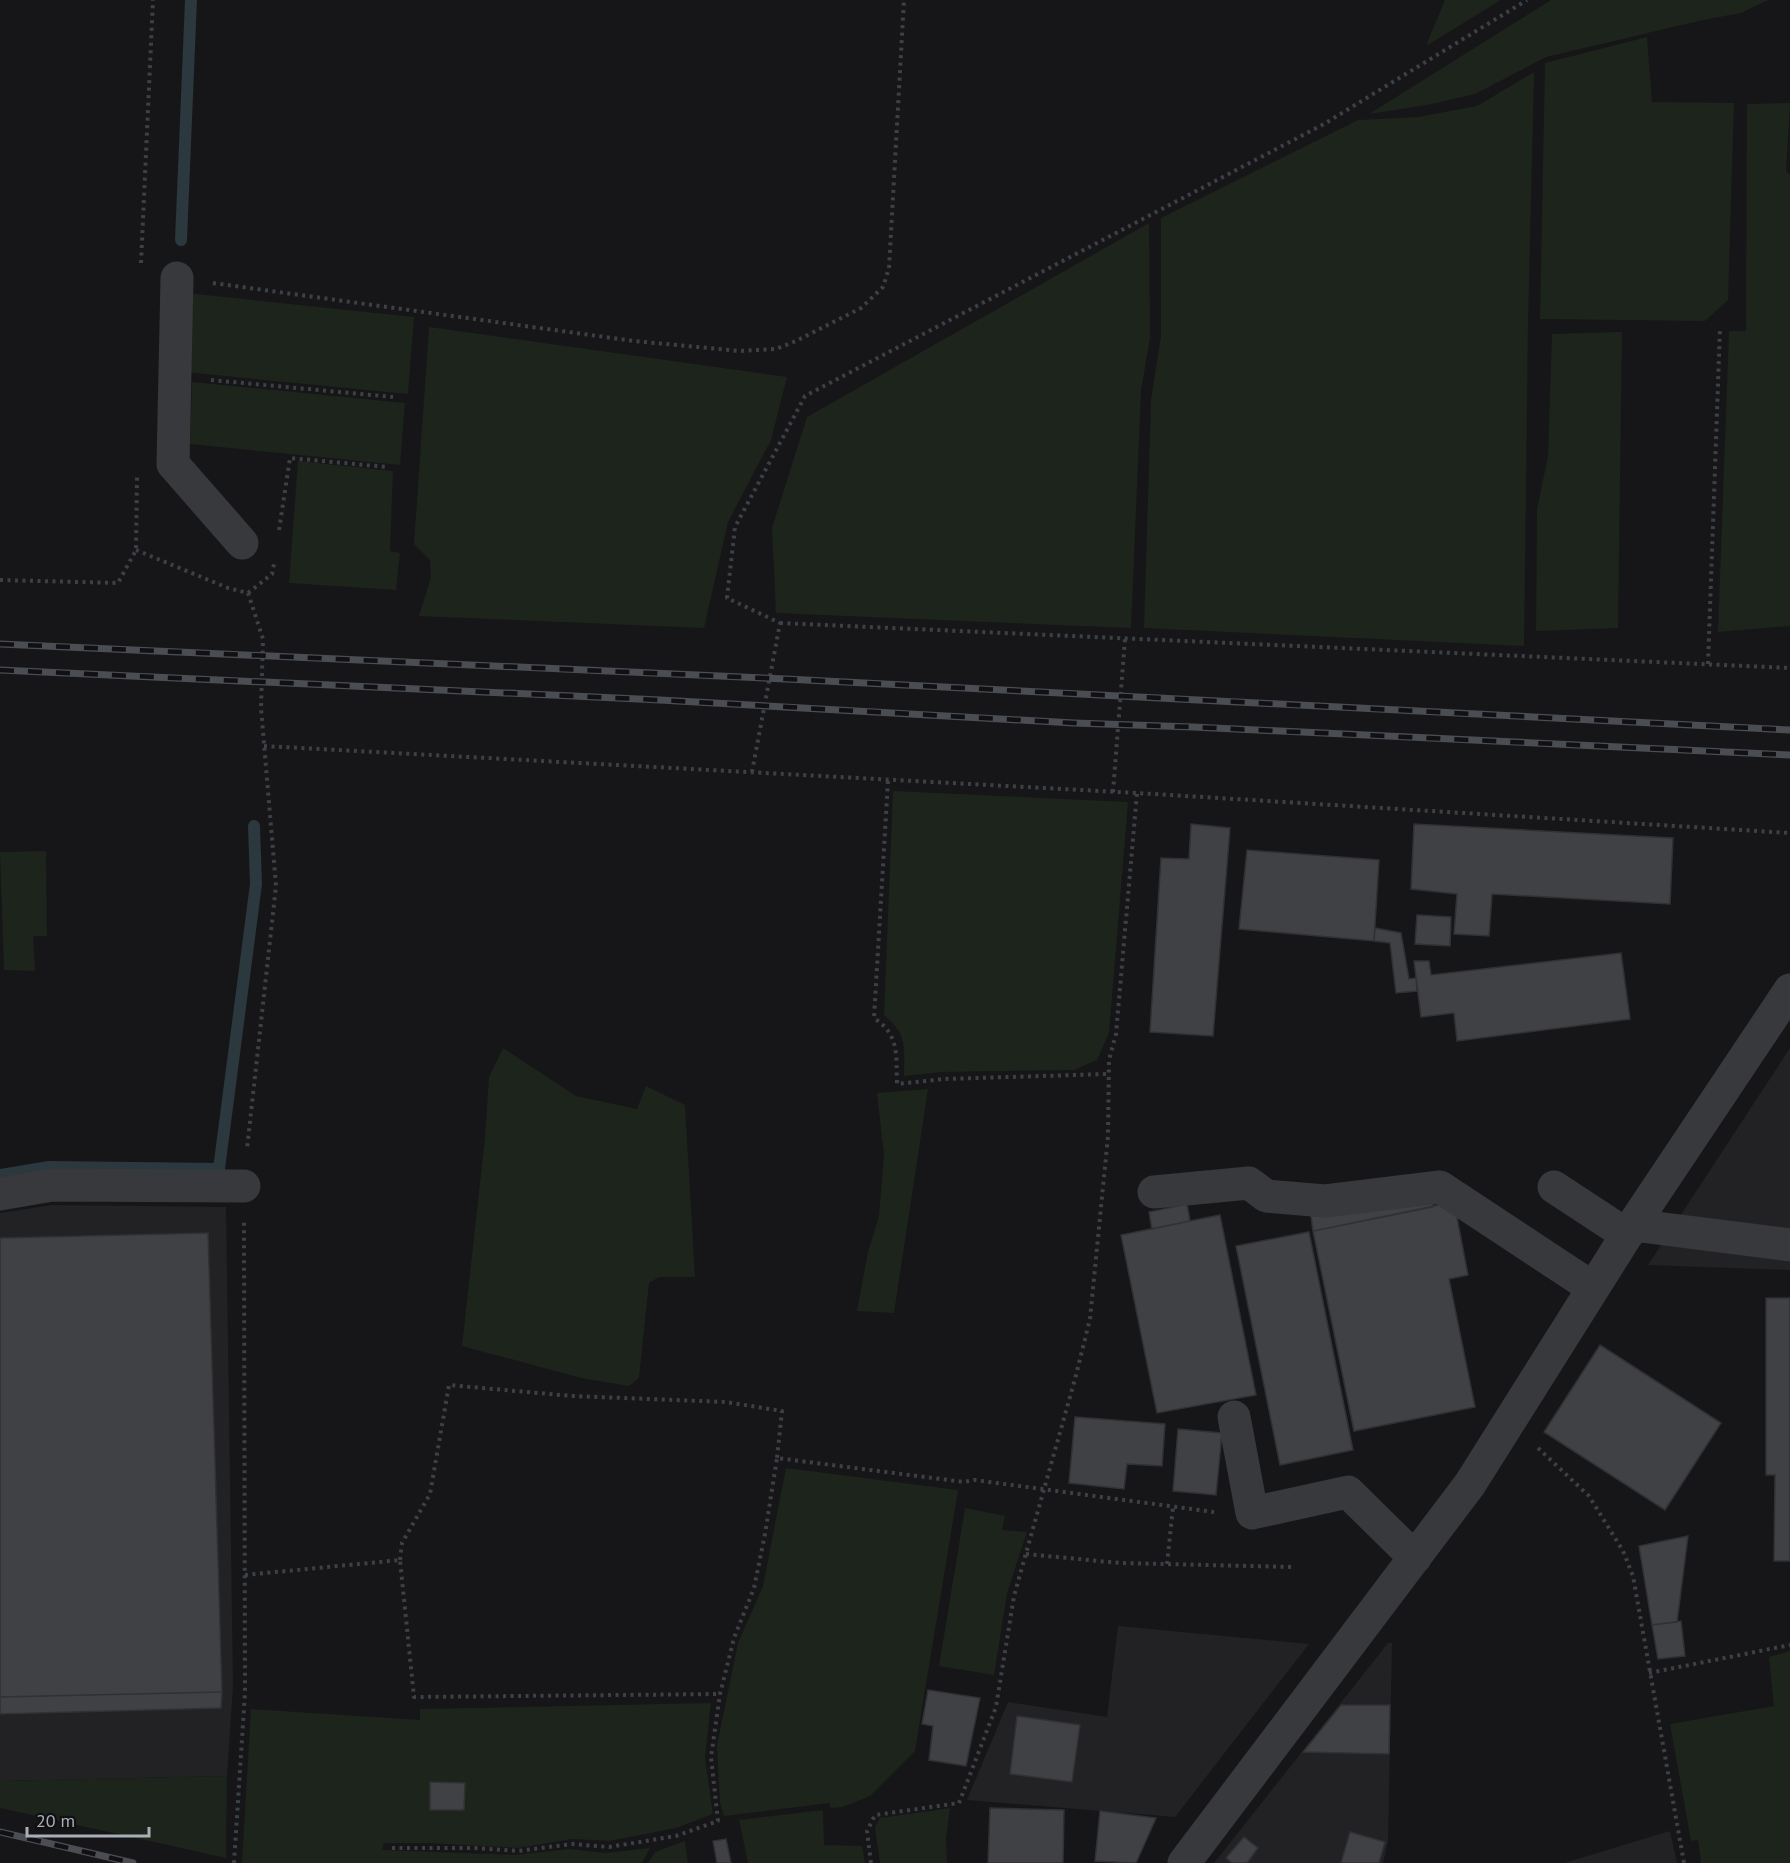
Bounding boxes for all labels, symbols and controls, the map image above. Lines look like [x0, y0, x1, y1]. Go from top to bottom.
scale bar [27, 1800, 148, 1838]
text: 20 m [36, 1809, 75, 1832]

